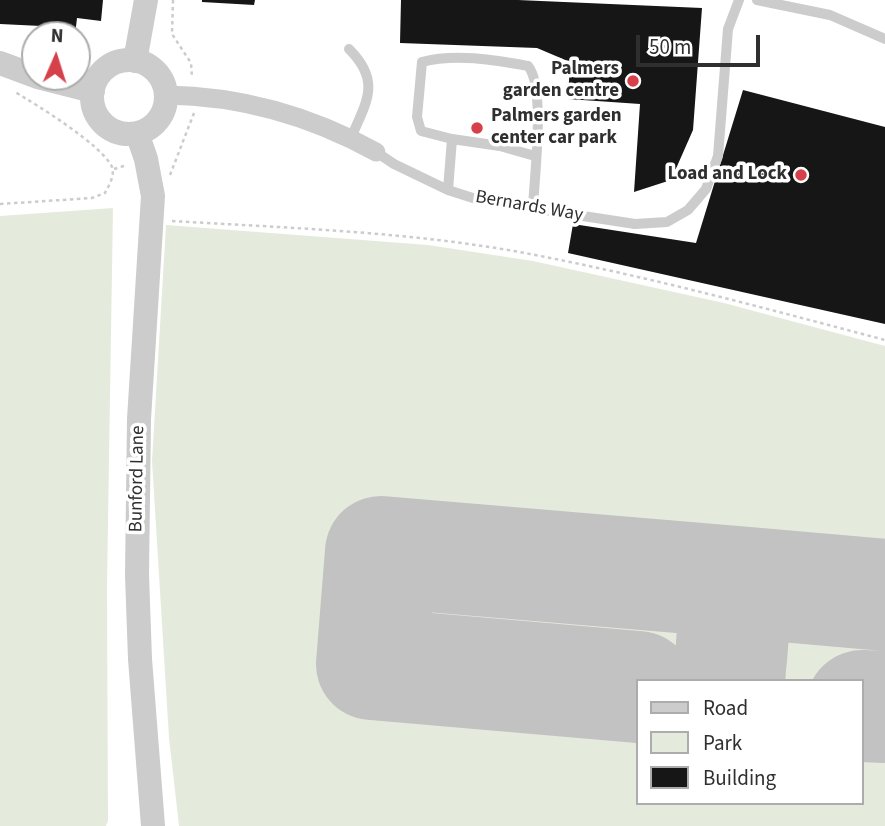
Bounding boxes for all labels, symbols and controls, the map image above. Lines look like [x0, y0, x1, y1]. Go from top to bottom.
north arrow [21, 21, 91, 91]
scale bar [640, 21, 764, 65]
text: N [50, 23, 64, 50]
text: 50 m [649, 32, 691, 62]
place label: Palmers garden centre [503, 59, 619, 103]
marker: Palmers garden centre [625, 73, 641, 89]
place label: Palmers garden center car park [491, 106, 622, 150]
marker: Palmers garden center car park [469, 120, 485, 136]
place label: Load and Lock [667, 164, 787, 186]
marker: Load and Lock [793, 167, 809, 183]
street label: Bernards Way [473, 186, 585, 228]
street label: Bunford Lane [126, 425, 150, 533]
legend [636, 679, 864, 805]
text: Road [703, 693, 748, 723]
text: Park [703, 728, 742, 758]
text: Building [703, 763, 776, 793]

